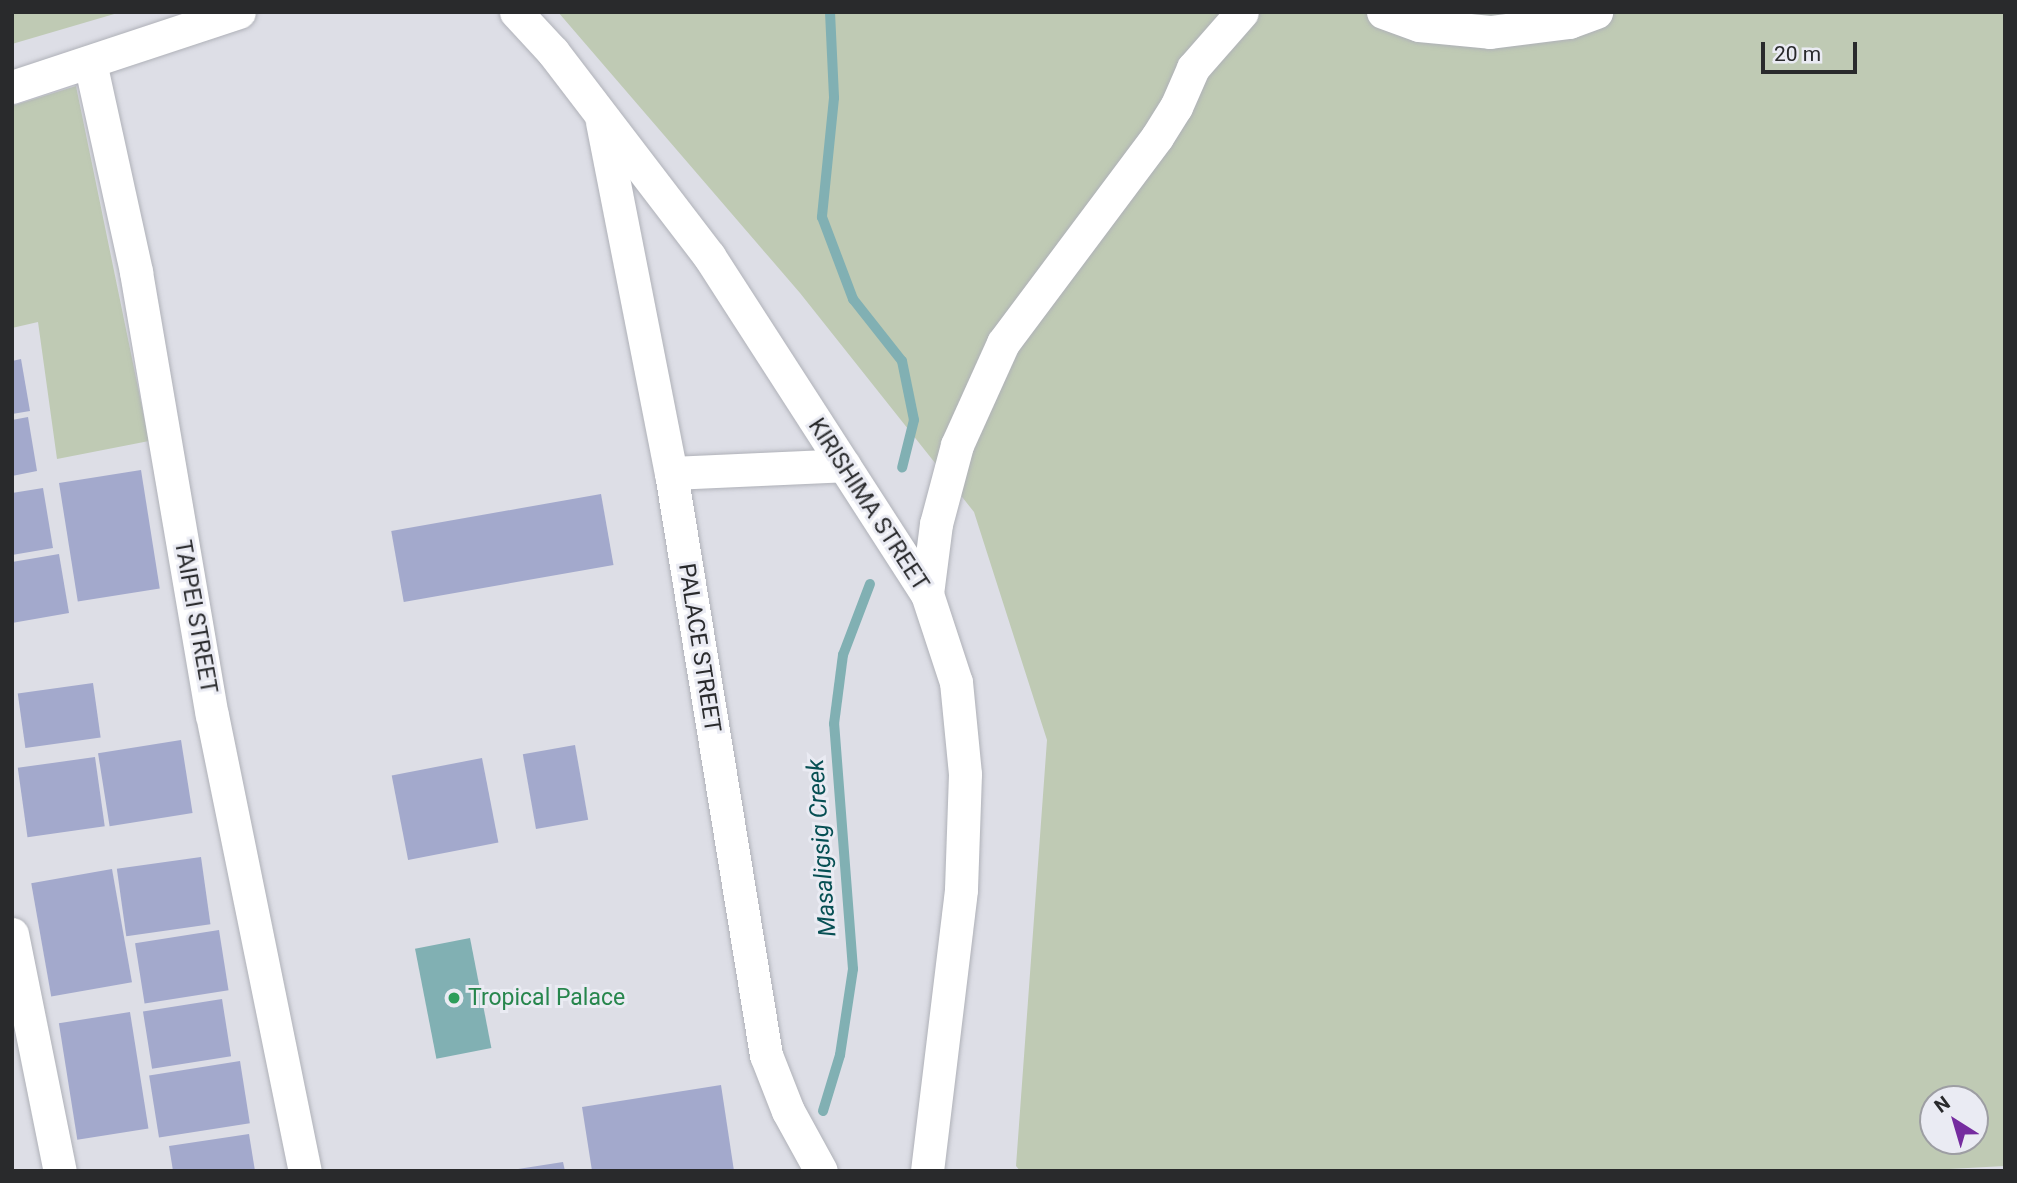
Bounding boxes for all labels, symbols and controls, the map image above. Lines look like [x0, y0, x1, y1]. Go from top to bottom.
scale bar [1765, 28, 1861, 72]
text: 20 m [1774, 42, 1821, 66]
street label: KIRISHIMA STREET [802, 414, 934, 596]
street label: TAIPEI STREET [168, 538, 222, 696]
street label: PALACE STREET [672, 561, 726, 735]
water label: Masaligsig Creek [801, 758, 843, 938]
place label: Tropical Palace [468, 984, 625, 1012]
marker: Tropical Palace [446, 990, 462, 1006]
north arrow [1919, 1085, 1989, 1155]
text: N [1930, 1091, 1955, 1118]

